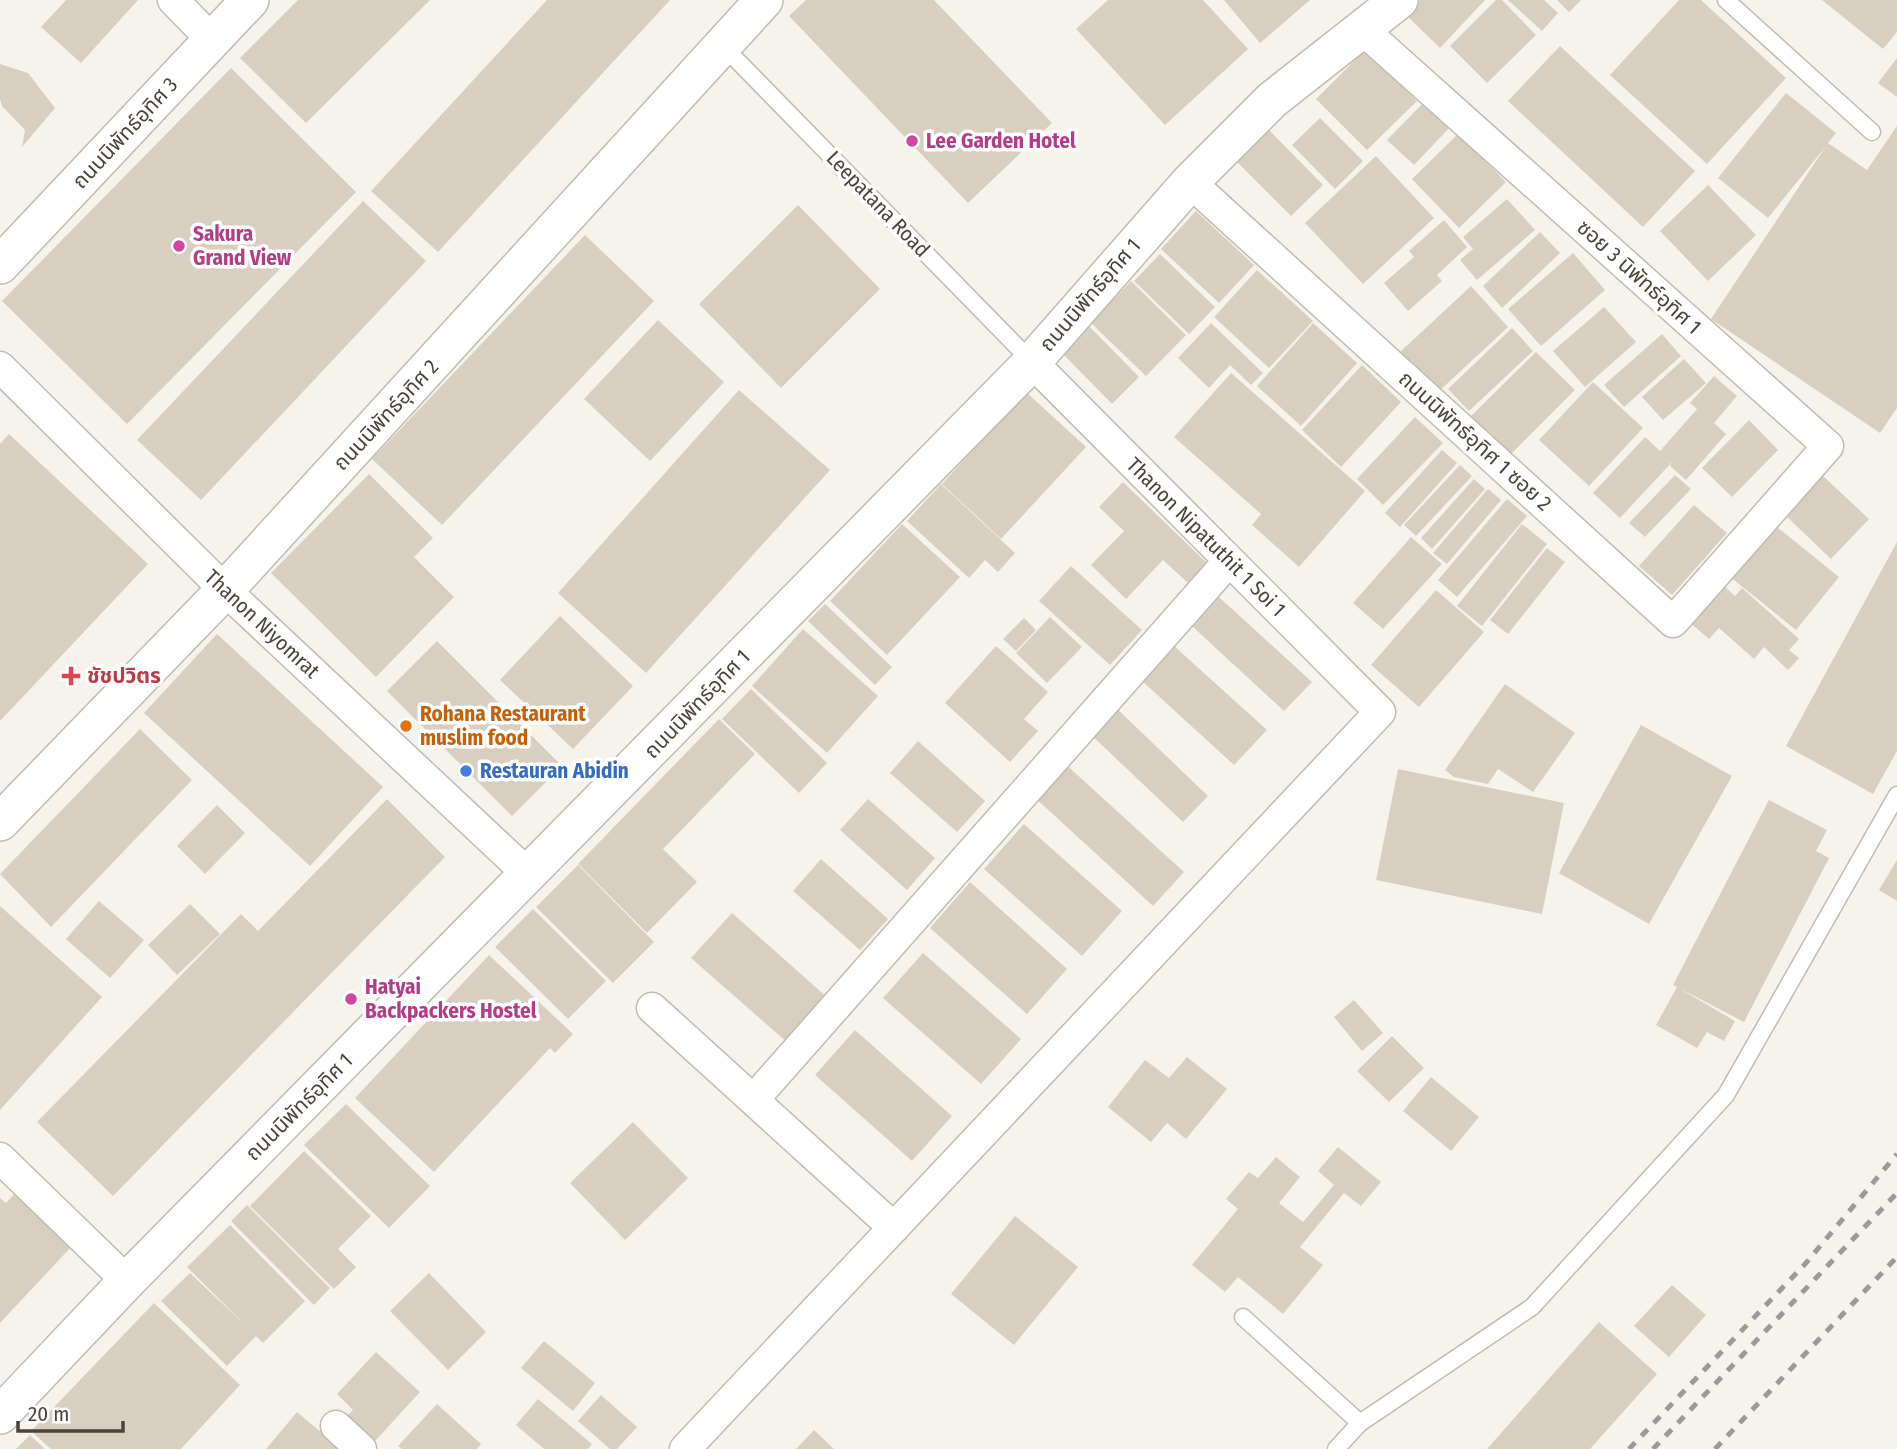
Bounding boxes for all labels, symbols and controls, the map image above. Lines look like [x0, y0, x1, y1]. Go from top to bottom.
street label: ถนนนิพัทธ์อุทิศ 3 [67, 72, 183, 194]
place label: Lee Garden Hotel [926, 128, 1076, 154]
marker: Lee Garden Hotel [904, 133, 920, 149]
street label: Leepatana Road [821, 145, 935, 263]
street label: ซอย 3 นิพัทธ์อุทิศ 1 [1571, 214, 1707, 340]
place label: Sakura Grand View [193, 221, 292, 271]
street label: ถนนนิพัทธ์อุทิศ 1 [1034, 233, 1146, 357]
marker: Sakura Grand View [171, 238, 187, 254]
street label: ถนนนิพัทธ์อุทิศ 2 [328, 354, 444, 476]
street label: ถนนนิพัทธ์อุทิศ 1 ซอย 2 [1393, 366, 1557, 516]
street label: Thanon Nipatuthit 1 Soi 1 [1121, 452, 1291, 622]
street label: Thanon Niyomrat [199, 564, 325, 684]
street label: ถนนนิพัทธ์อุทิศ 1 [639, 644, 755, 764]
place label: ชัชปวิตร [87, 663, 161, 689]
marker: ชัชปวิตร [61, 666, 81, 686]
place label: Rohana Restaurant muslim food [420, 701, 586, 751]
marker: Rohana Restaurant muslim food [398, 718, 414, 734]
place label: Restauran Abidin [480, 758, 629, 784]
marker: Restauran Abidin [458, 763, 474, 779]
place label: Hatyai Backpackers Hostel [365, 974, 537, 1024]
marker: Hatyai Backpackers Hostel [343, 991, 359, 1007]
street label: ถนนนิพัทธ์อุทิศ 1 [240, 1048, 358, 1166]
scale bar [18, 1390, 122, 1434]
text: 20 m [28, 1401, 69, 1427]

